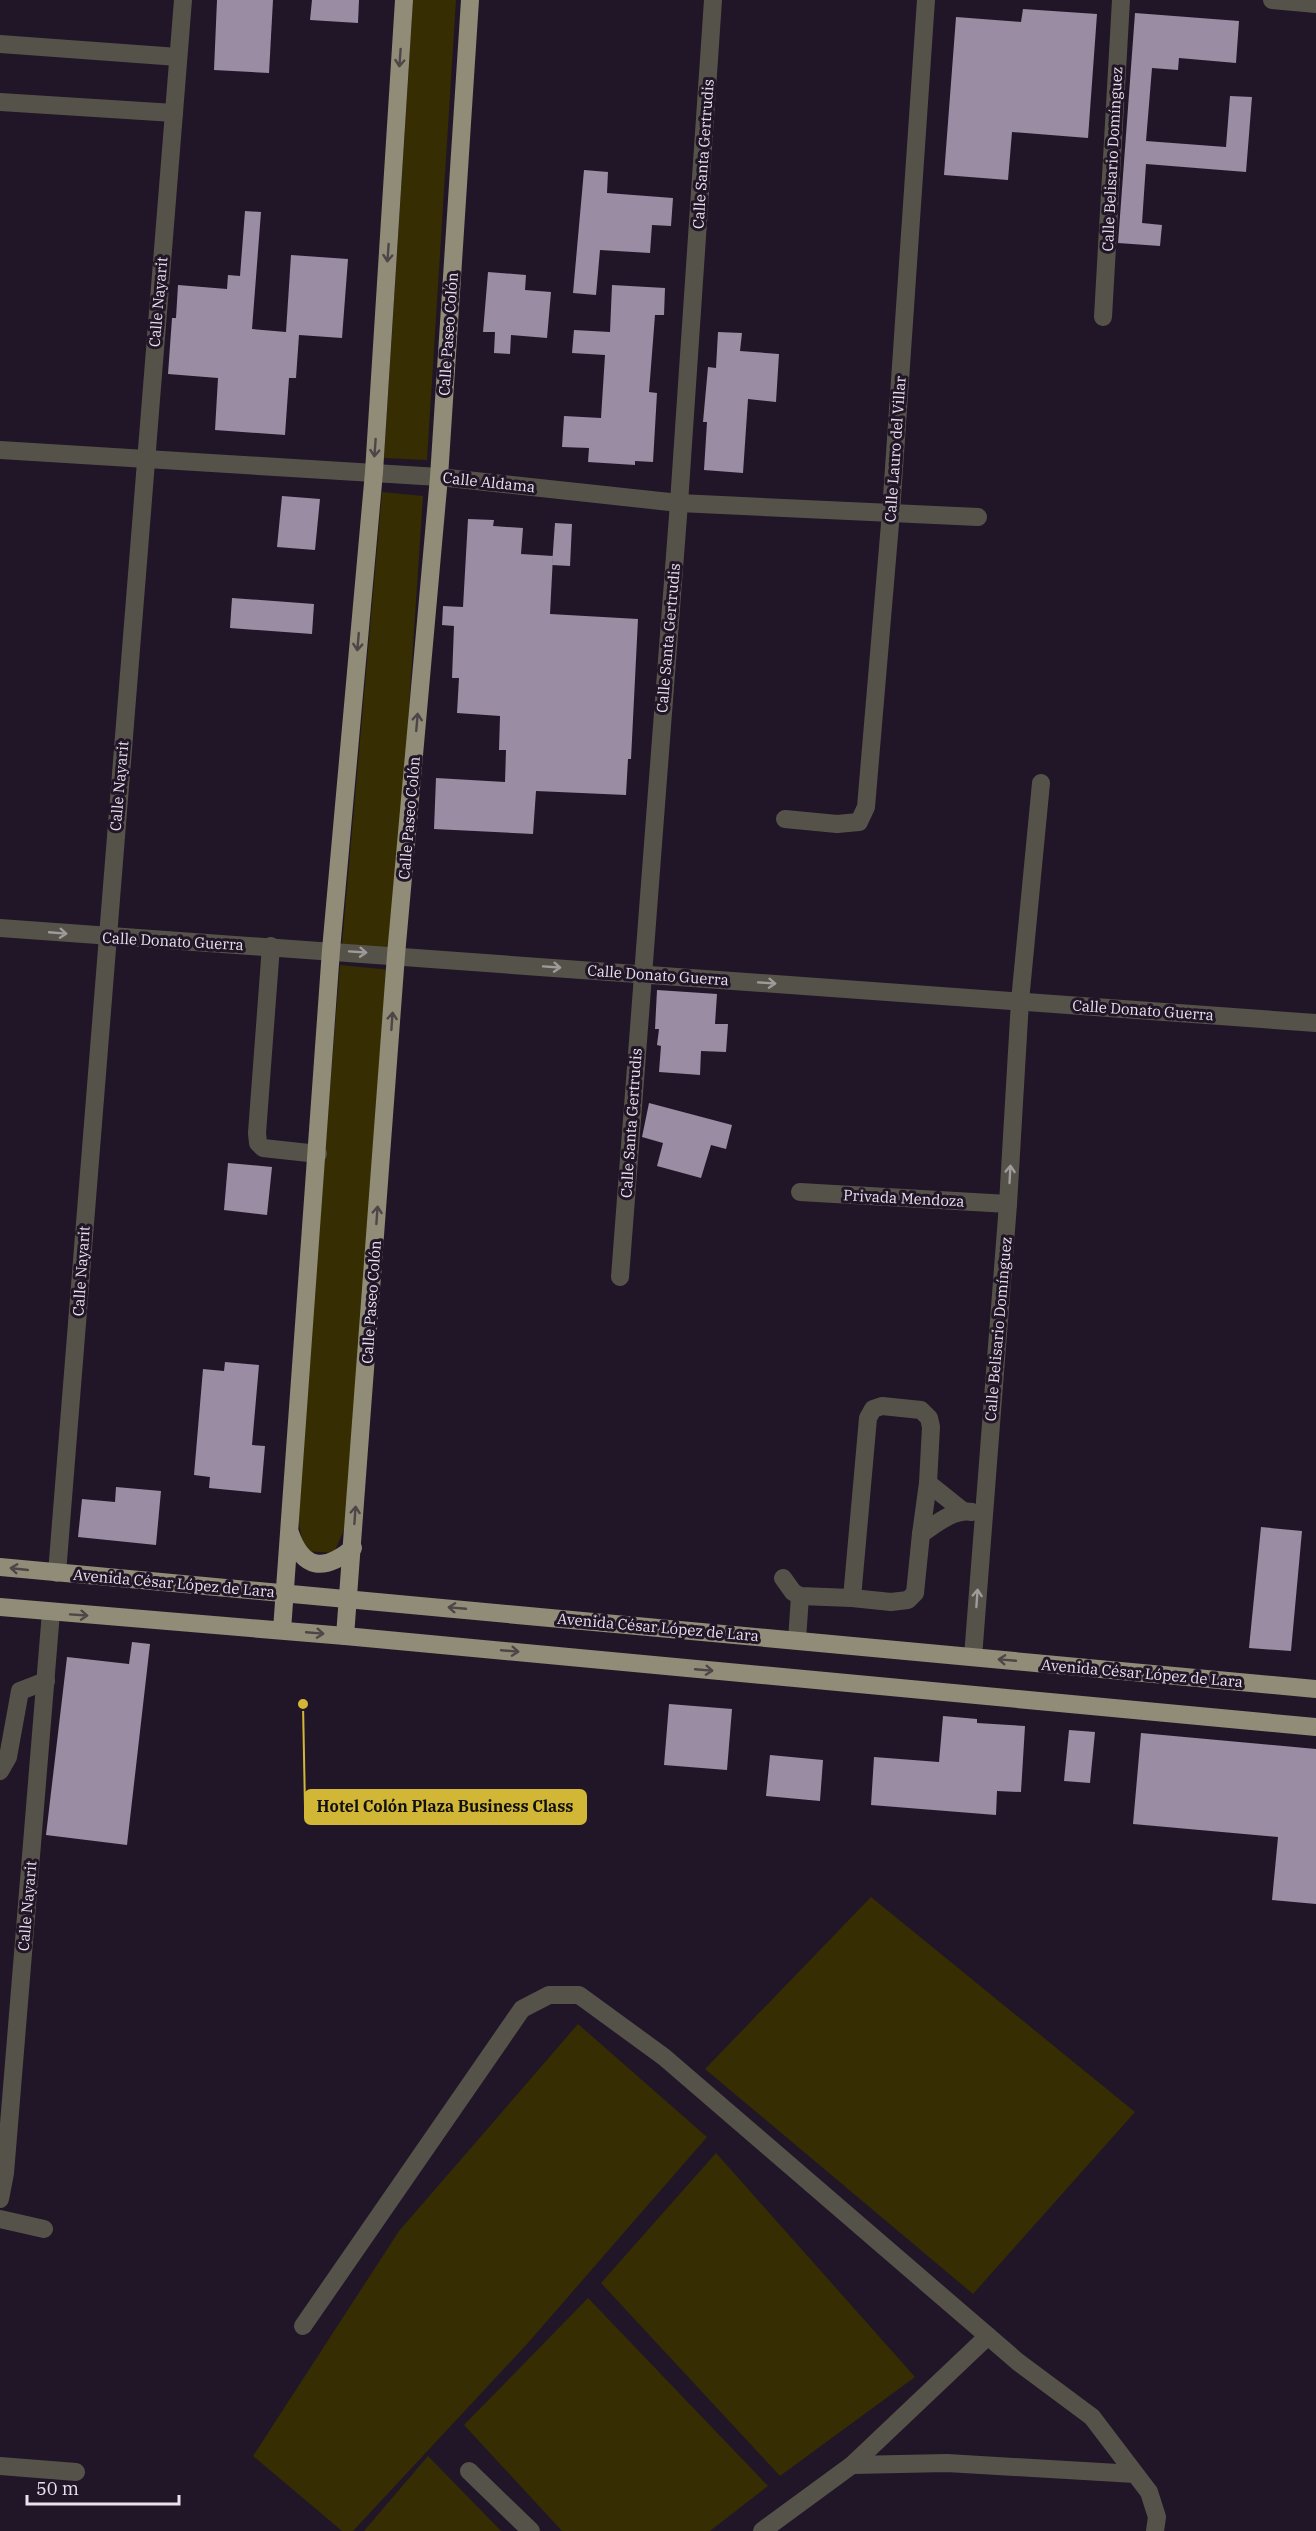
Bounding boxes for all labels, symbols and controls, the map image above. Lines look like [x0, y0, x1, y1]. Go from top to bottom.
one-way arrow [395, 48, 406, 68]
street label: Calle Belisario Domínguez [1098, 66, 1126, 252]
street label: Calle Santa Gertrudis [688, 78, 718, 230]
one-way arrow [382, 243, 393, 262]
street label: Calle Nayarit [145, 256, 171, 348]
street label: Calle Paseo Colón [434, 271, 462, 396]
street label: Calle Lauro del Villar [880, 375, 910, 523]
one-way arrow [370, 437, 381, 457]
street label: Calle Aldama [442, 468, 536, 496]
street label: Calle Santa Gertrudis [652, 562, 684, 714]
one-way arrow [353, 631, 364, 651]
one-way arrow [412, 713, 423, 732]
street label: Calle Nayarit [106, 740, 132, 832]
street label: Calle Paseo Colón [394, 755, 424, 880]
one-way arrow [48, 928, 68, 939]
street label: Calle Donato Guerra [102, 928, 244, 954]
one-way arrow [347, 947, 367, 958]
street label: Calle Donato Guerra [587, 961, 729, 989]
one-way arrow [542, 962, 562, 973]
one-way arrow [757, 978, 777, 989]
street label: Calle Donato Guerra [1072, 996, 1214, 1024]
one-way arrow [386, 1011, 397, 1031]
street label: Calle Santa Gertrudis [616, 1047, 646, 1199]
one-way arrow [1004, 1164, 1015, 1184]
street label: Privada Mendoza [843, 1185, 965, 1211]
one-way arrow [372, 1206, 383, 1226]
street label: Calle Nayarit [68, 1225, 94, 1317]
street label: Calle Belisario Domínguez [980, 1236, 1016, 1422]
street label: Calle Paseo Colón [357, 1239, 385, 1364]
one-way arrow [350, 1505, 361, 1525]
one-way arrow [9, 1563, 29, 1574]
street label: Avenida César López de Lara [72, 1565, 276, 1601]
one-way arrow [972, 1589, 983, 1609]
one-way arrow [448, 1602, 468, 1613]
one-way arrow [69, 1609, 89, 1620]
street label: Avenida César López de Lara [556, 1609, 760, 1645]
one-way arrow [305, 1628, 325, 1639]
one-way arrow [499, 1646, 519, 1657]
one-way arrow [997, 1654, 1017, 1665]
street label: Avenida César López de Lara [1040, 1655, 1244, 1691]
one-way arrow [693, 1665, 713, 1676]
callout: Hotel Colón Plaza Business Class [305, 1790, 586, 1824]
text: Hotel Colón Plaza Business Class [317, 1796, 573, 1816]
street label: Calle Nayarit [14, 1860, 40, 1952]
scale bar [27, 2468, 178, 2506]
text: 50 m [36, 2477, 79, 2500]

